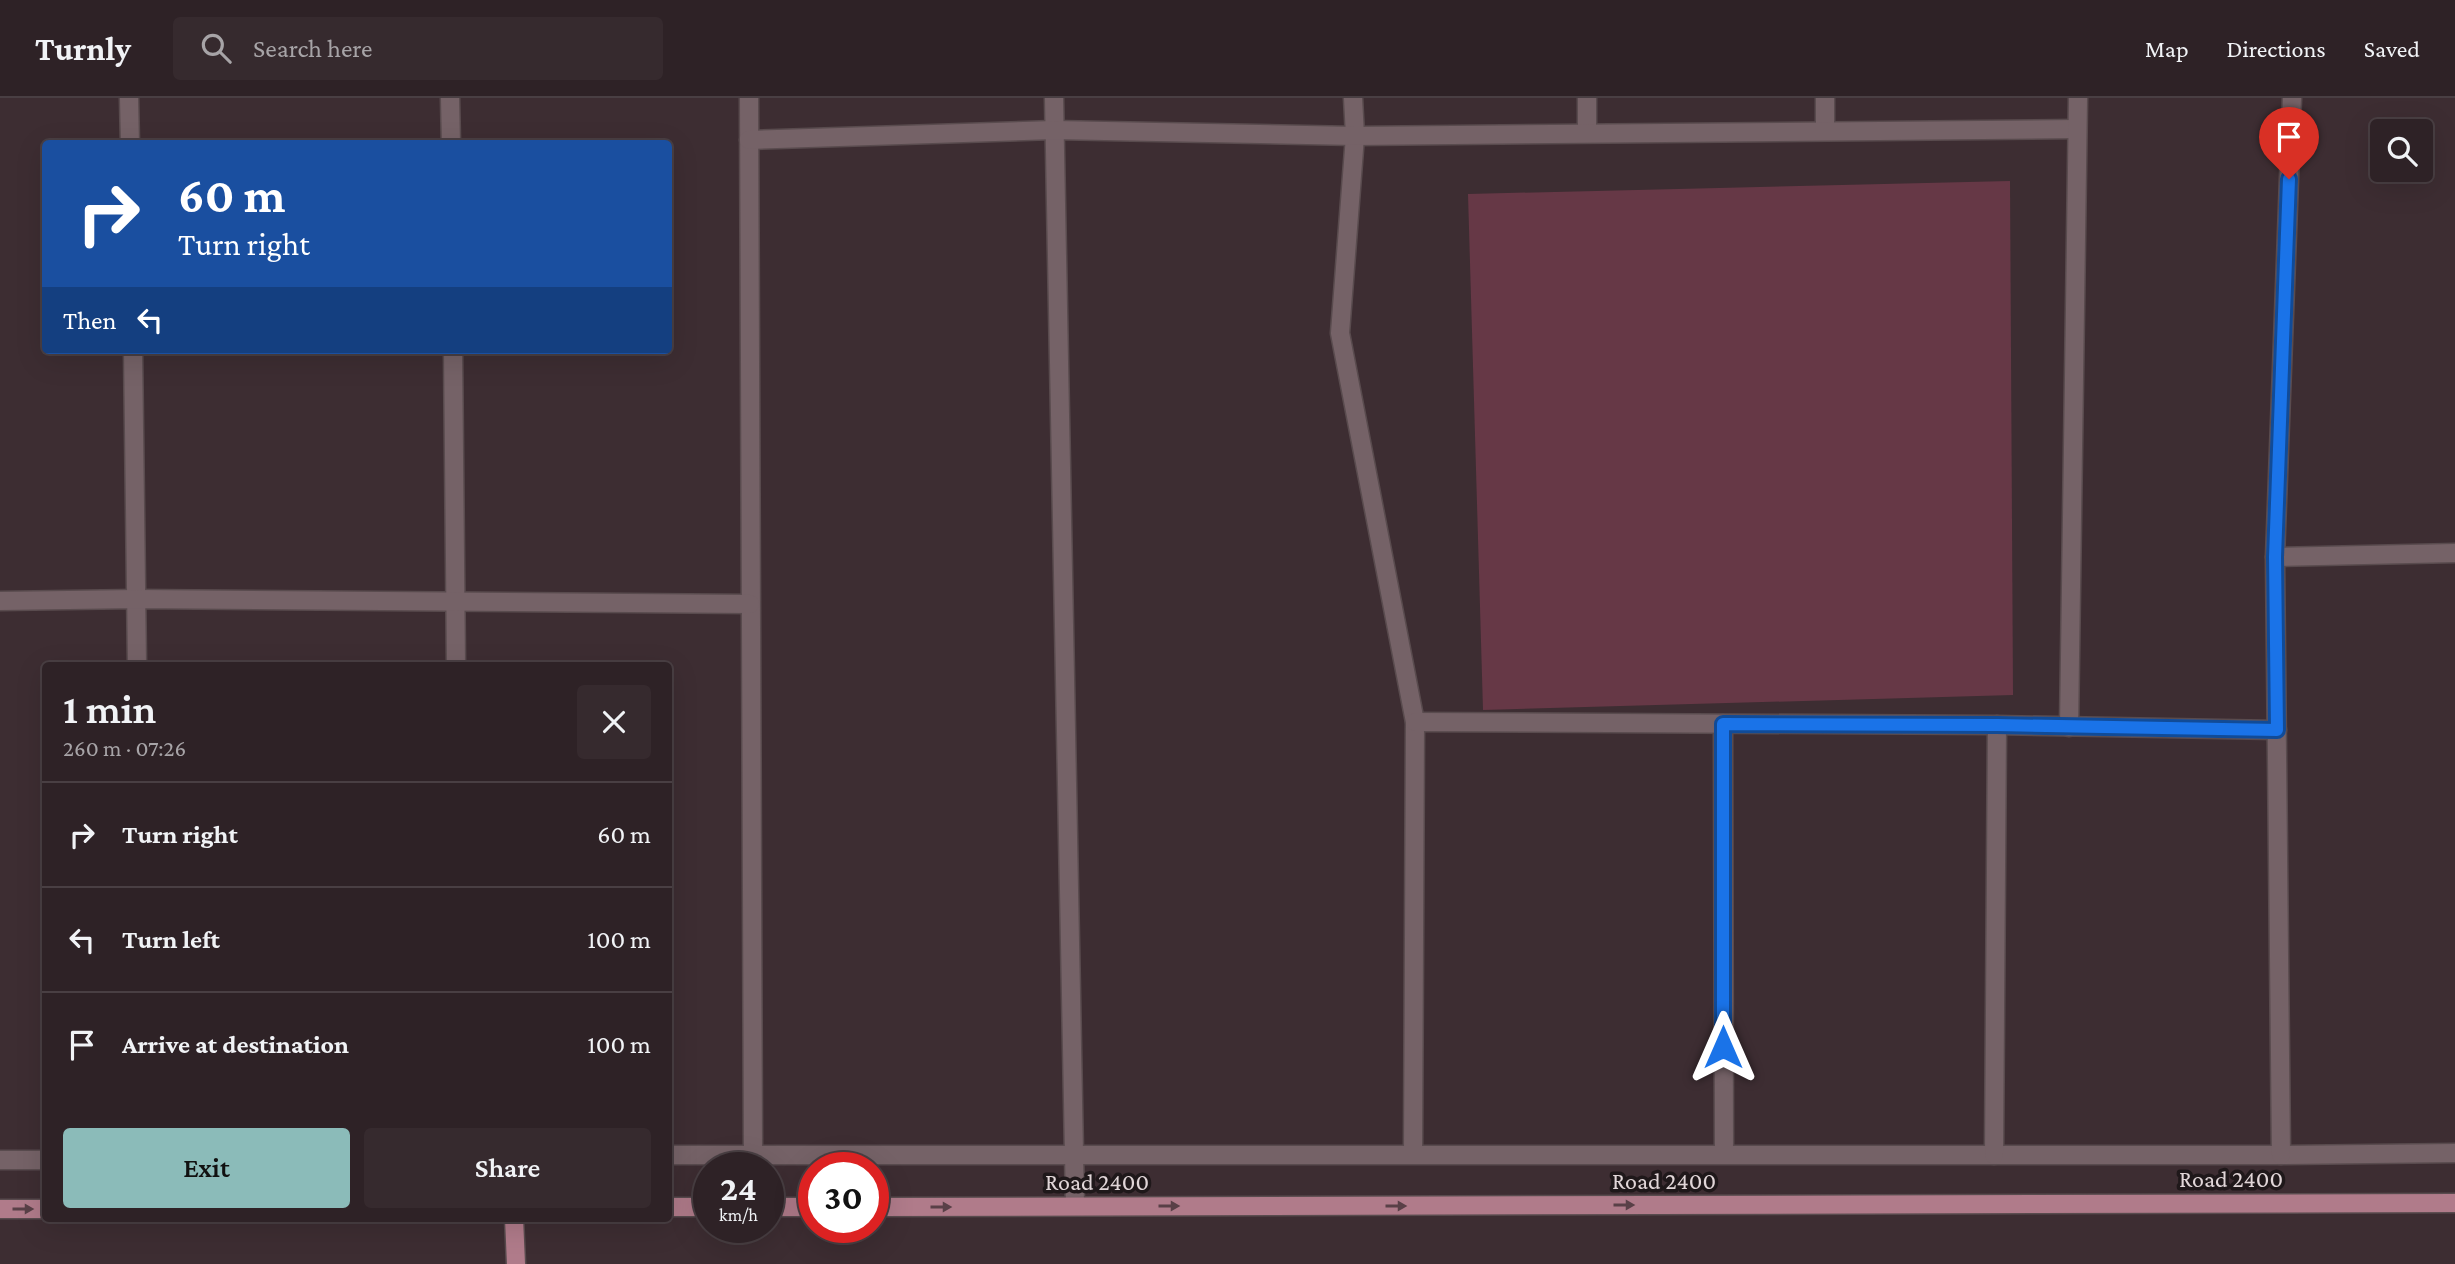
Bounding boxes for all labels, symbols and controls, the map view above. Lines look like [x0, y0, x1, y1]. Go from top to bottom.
search box [173, 17, 663, 80]
icon: search [197, 29, 235, 67]
text: Turnly [35, 30, 131, 67]
text: Search here [253, 34, 372, 63]
text: Map [2145, 35, 2189, 62]
text: Directions [2227, 35, 2326, 62]
text: Saved [2364, 35, 2420, 62]
pin [2259, 107, 2319, 179]
icon: arrive [2270, 118, 2308, 156]
map controls [2370, 119, 2433, 182]
button: search [2370, 119, 2433, 182]
icon: right [63, 168, 154, 259]
text: 60 m [178, 168, 285, 223]
text: Turn right [178, 226, 310, 262]
icon: left [131, 301, 169, 339]
text: Then [63, 306, 117, 335]
text: 1 min [63, 685, 156, 732]
button: close [577, 685, 651, 759]
text: 260 m · 07:26 [63, 735, 186, 761]
icon: right [63, 816, 101, 854]
text: Turn right [122, 820, 238, 849]
text: 60 m [597, 820, 651, 849]
icon: left [63, 921, 101, 959]
text: Turn left [122, 925, 220, 954]
text: 100 m [587, 925, 651, 954]
position arrow [1686, 1010, 1760, 1084]
icon: arrive [63, 1026, 101, 1064]
text: Arrive at destination [122, 1030, 349, 1059]
text: 100 m [587, 1030, 651, 1059]
button: Exit [63, 1128, 350, 1208]
button: Share [364, 1128, 651, 1208]
speed limit sign: 30 [798, 1152, 889, 1243]
street label: Road 2400 [2179, 1165, 2283, 1192]
street label: Road 2400 [1612, 1167, 1716, 1194]
street label: Road 2400 [1045, 1168, 1149, 1195]
text: 24 [720, 1169, 757, 1208]
one-way arrow [1613, 1199, 1635, 1211]
one-way arrow [1158, 1200, 1180, 1212]
one-way arrow [1386, 1200, 1408, 1212]
one-way arrow [931, 1201, 953, 1213]
one-way arrow [12, 1203, 34, 1215]
text: km/h [719, 1205, 758, 1225]

